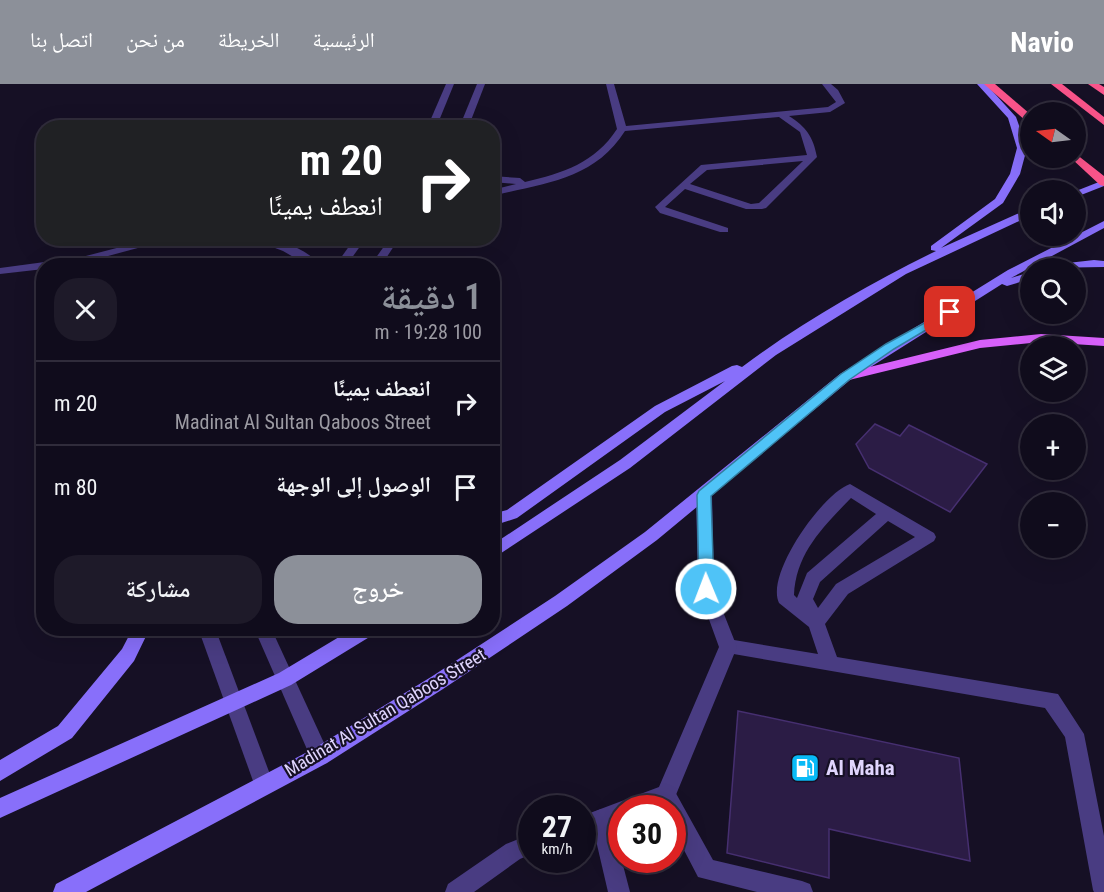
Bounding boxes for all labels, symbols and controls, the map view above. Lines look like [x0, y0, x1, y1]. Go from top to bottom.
text: Navio [1010, 26, 1074, 59]
text: اتصل بنا [30, 28, 93, 52]
text: من نحن [126, 28, 185, 52]
text: الخريطة [218, 28, 280, 52]
text: الرئيسية [313, 28, 375, 52]
north arrow [1020, 102, 1086, 168]
map controls [1020, 102, 1086, 558]
text: 20 m [300, 136, 383, 185]
icon: right [404, 144, 482, 222]
button: sound [1020, 180, 1086, 246]
text: انعطف يمينًا [268, 190, 383, 222]
button: search [1020, 258, 1086, 324]
text: 1 دقيقة [381, 276, 482, 318]
button: close [54, 278, 117, 341]
pin [924, 286, 975, 337]
icon: arrive [933, 295, 966, 328]
text: 100 m · 19:28 [375, 320, 482, 344]
button: layers [1020, 336, 1086, 402]
text: انعطف يمينًا [333, 376, 431, 401]
icon: right [449, 387, 482, 420]
text: 20 m [54, 391, 97, 416]
text: Madinat Al Sultan Qaboos Street [175, 410, 431, 434]
button: + [1020, 414, 1086, 480]
icon: arrive [449, 471, 482, 504]
text: الوصول إلى الوجهة [276, 472, 431, 497]
text: 80 m [54, 475, 97, 500]
button: − [1020, 492, 1086, 558]
button: مشاركة [54, 555, 262, 624]
button: خروج [274, 555, 482, 624]
position arrow [674, 557, 738, 621]
street label: Madinat Al Sultan Qaboos Street [281, 644, 489, 780]
fuel station icon: Al Maha [789, 752, 821, 784]
place label: Al Maha [826, 756, 895, 780]
speed limit sign: 30 [608, 795, 686, 873]
text: 27 [542, 809, 572, 844]
text: km/h [542, 840, 572, 858]

